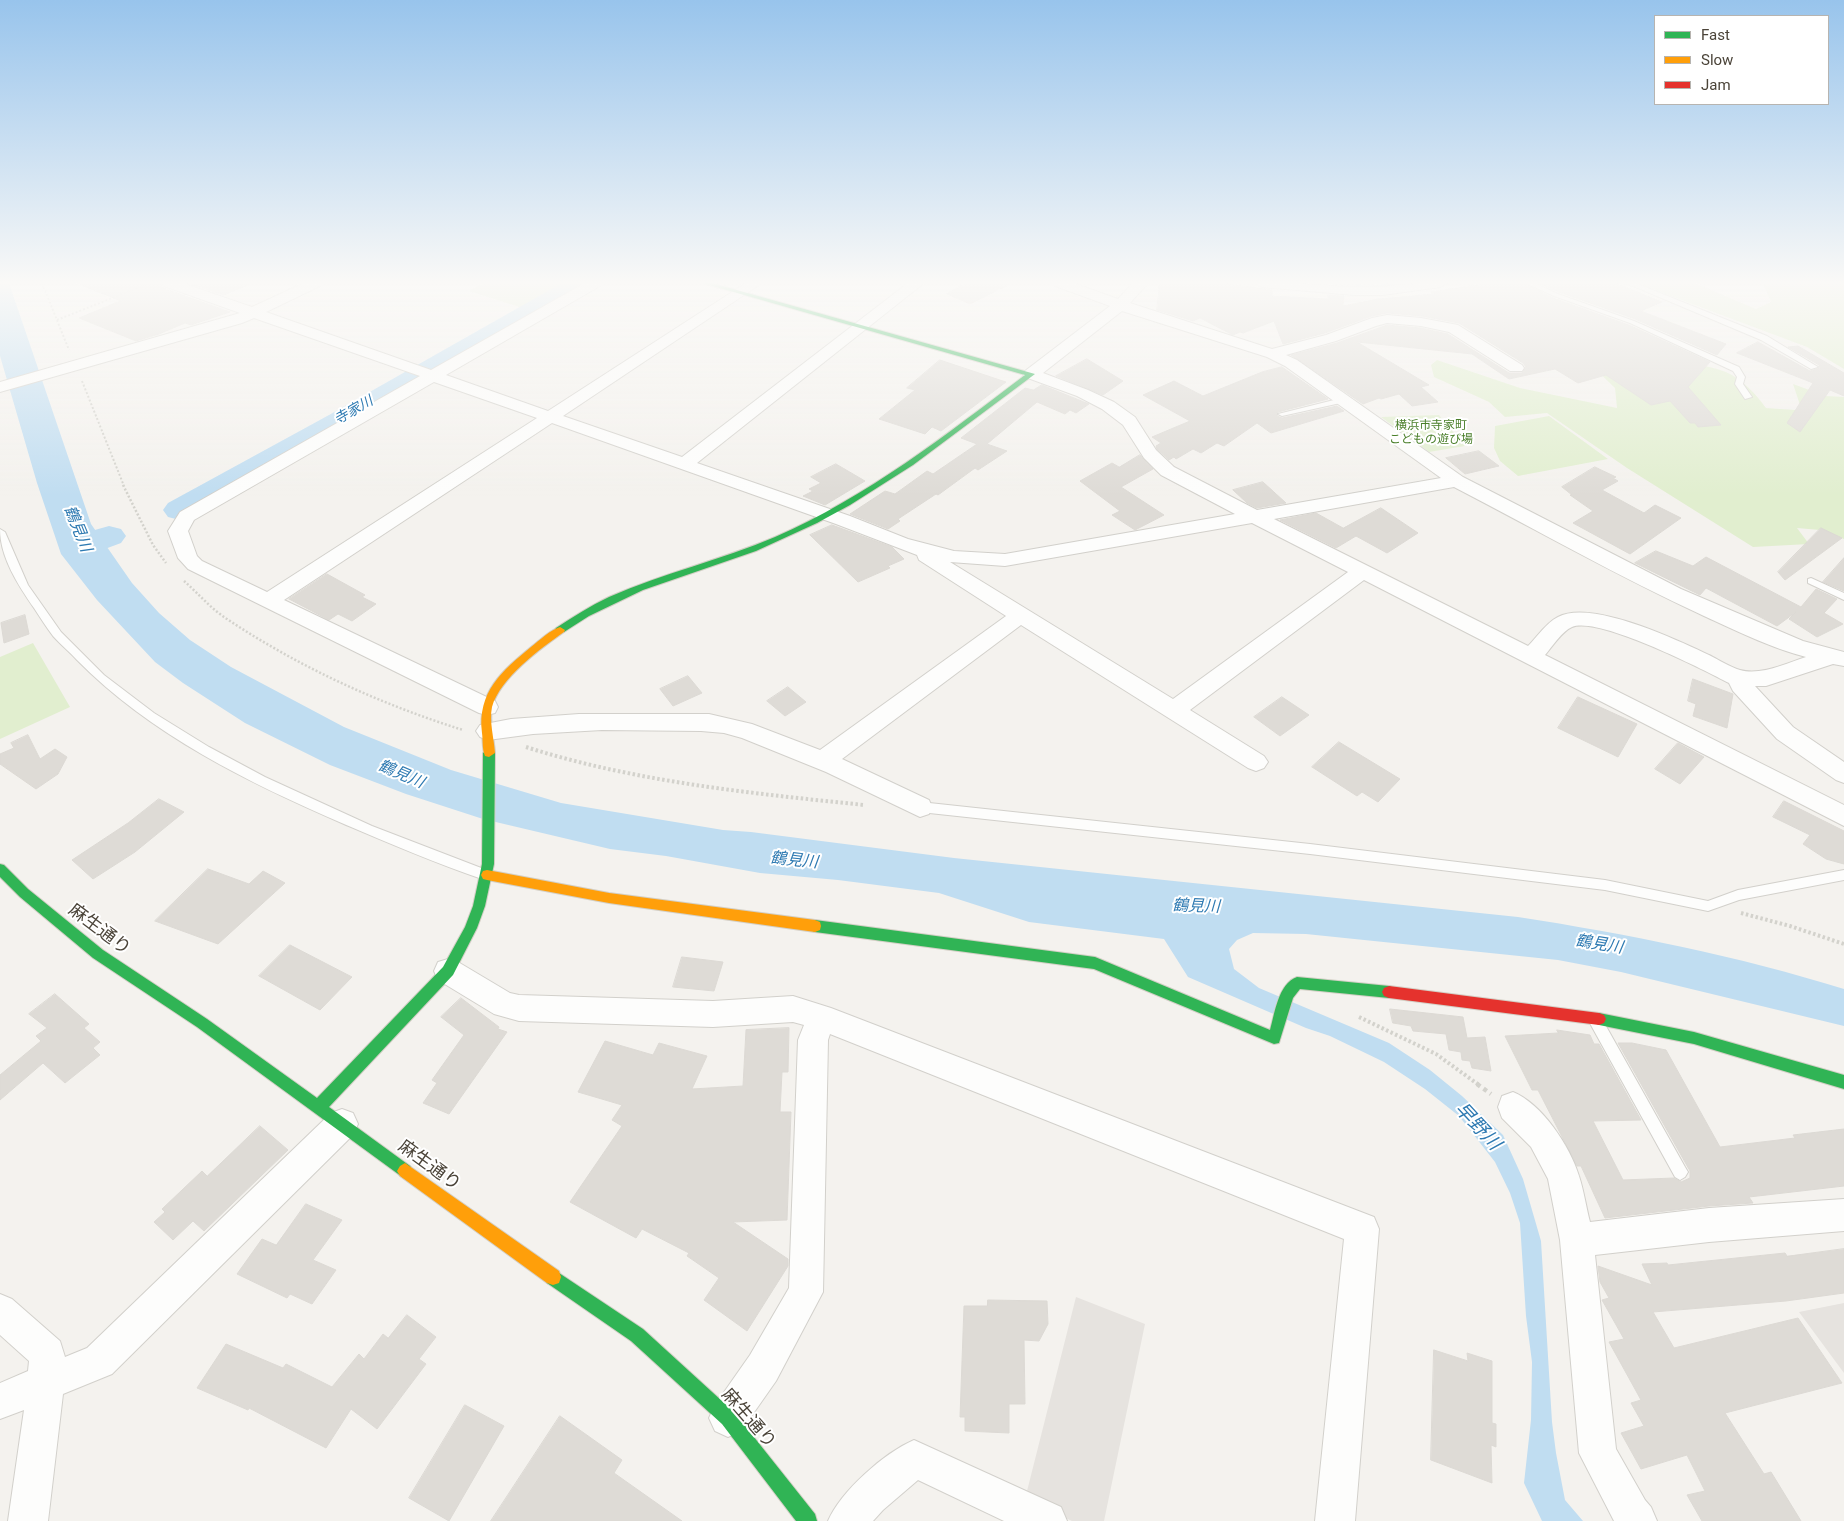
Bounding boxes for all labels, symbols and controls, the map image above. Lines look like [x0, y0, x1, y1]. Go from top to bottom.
legend [1654, 15, 1829, 105]
text: Fast [1701, 26, 1730, 44]
text: Slow [1701, 51, 1733, 69]
text: Jam [1701, 76, 1731, 94]
water label: 寺家川 [332, 393, 376, 429]
park label: 横浜市寺家町 こどもの遊び場 [1389, 419, 1473, 447]
water label: 鶴見川 [59, 503, 95, 555]
water label: 鶴見川 [375, 757, 427, 793]
water label: 鶴見川 [769, 849, 819, 873]
water label: 鶴見川 [1172, 897, 1220, 917]
street label: 麻生通り [64, 900, 134, 960]
water label: 鶴見川 [1574, 932, 1624, 958]
water label: 早野川 [1449, 1098, 1505, 1156]
street label: 麻生通り [394, 1136, 464, 1196]
street label: 麻生通り [716, 1385, 780, 1453]

